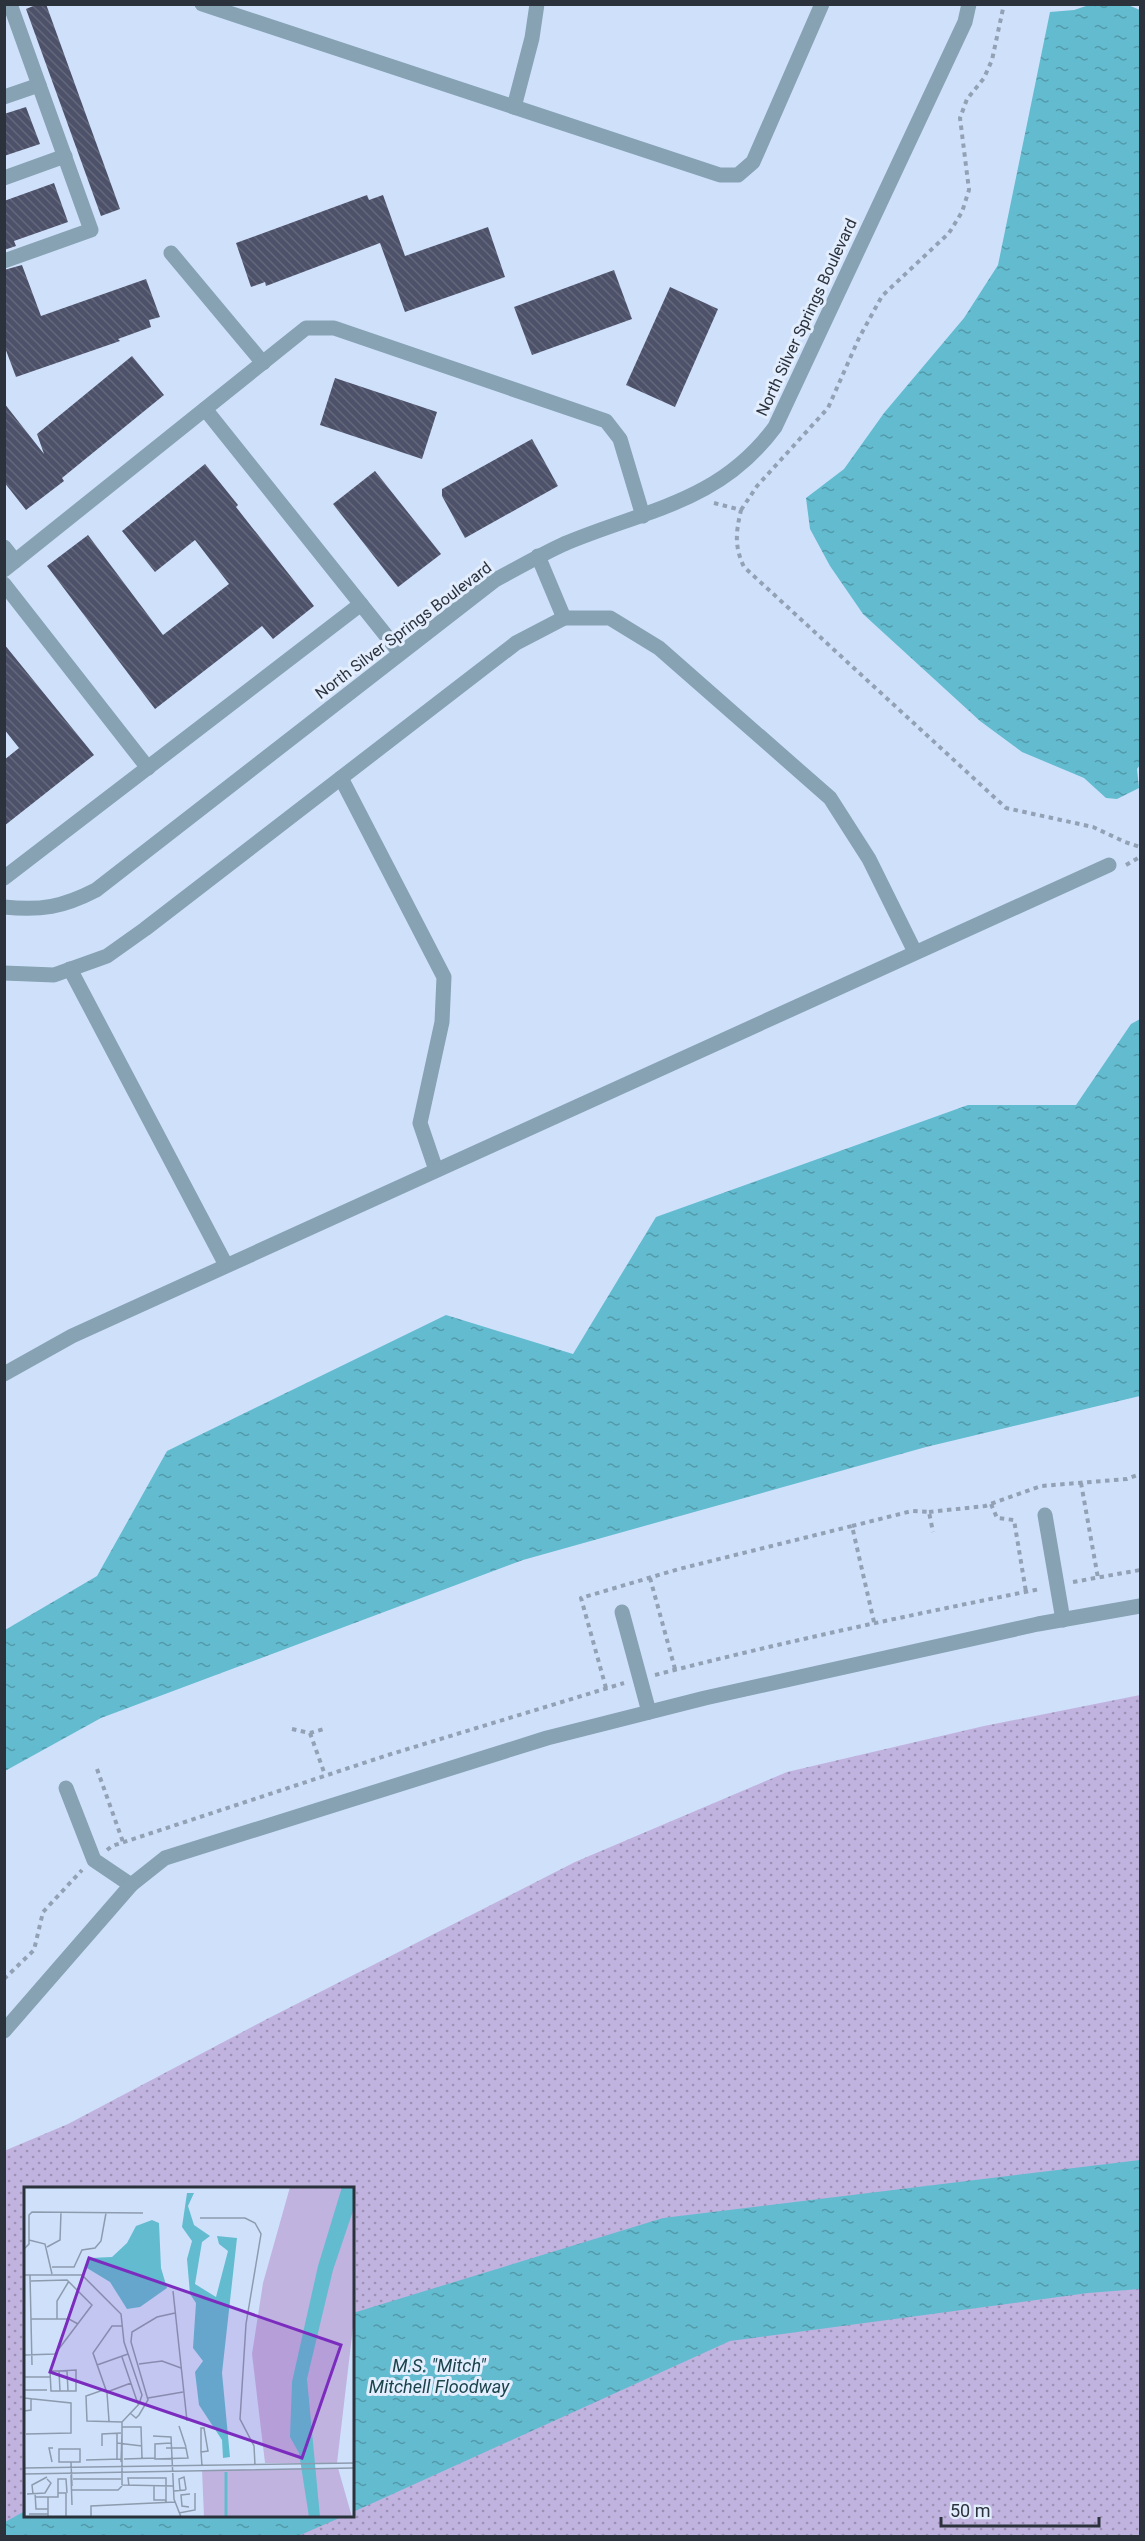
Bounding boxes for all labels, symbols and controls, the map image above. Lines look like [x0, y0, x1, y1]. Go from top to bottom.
street label: North Silver Springs Boulevard [752, 215, 861, 419]
street label: North Silver Springs Boulevard [311, 558, 495, 703]
inset map [24, 2187, 354, 2517]
water label: M.S. "Mitch" Mitchell Floodway [369, 2355, 510, 2397]
scale bar [941, 2490, 1098, 2528]
text: 50 m [950, 2500, 990, 2521]

